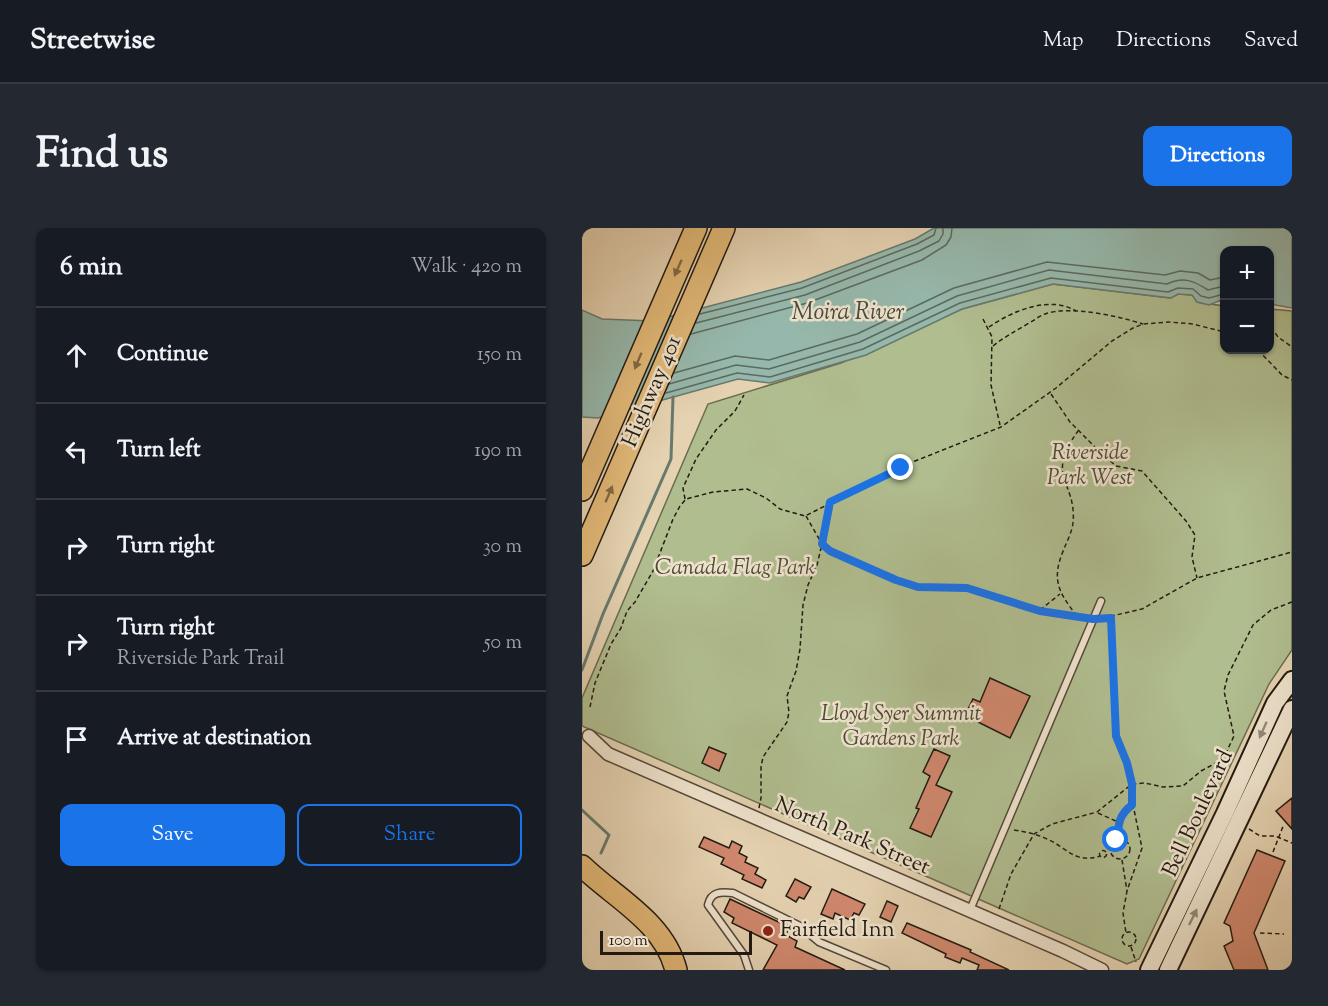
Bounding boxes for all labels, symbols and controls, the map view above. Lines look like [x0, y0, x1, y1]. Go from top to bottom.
text: Streetwise [30, 21, 155, 61]
text: Map [1043, 26, 1083, 56]
text: Directions [1116, 26, 1211, 56]
text: Saved [1244, 26, 1298, 56]
text: Find us [36, 126, 168, 186]
button: Directions [1143, 126, 1292, 186]
map controls [1220, 246, 1274, 354]
button: + [1220, 246, 1274, 300]
text: 6 min [60, 249, 123, 286]
text: Walk · 420 m [411, 253, 522, 282]
one-way arrow [673, 259, 683, 277]
water label: Moira River [792, 296, 905, 330]
button: − [1220, 300, 1274, 354]
street label: Highway 401 [615, 331, 691, 453]
icon: ahead [60, 339, 93, 372]
text: Continue [117, 339, 208, 371]
text: 150 m [477, 341, 522, 370]
one-way arrow [633, 353, 642, 370]
icon: left [60, 435, 93, 468]
text: Turn left [117, 435, 200, 467]
text: 190 m [474, 437, 522, 466]
park label: Riverside Park West [1047, 438, 1133, 495]
route end [887, 454, 913, 480]
one-way arrow [604, 485, 613, 502]
icon: right [60, 531, 93, 564]
text: Turn right [117, 531, 214, 563]
text: 30 m [483, 533, 522, 562]
park label: Canada Flag Park [655, 553, 815, 585]
text: Turn right [117, 613, 214, 645]
icon: right [60, 627, 93, 660]
text: 50 m [484, 629, 522, 658]
text: Riverside Park Trail [117, 645, 285, 674]
park label: Lloyd Syer Summit Gardens Park [821, 699, 982, 756]
one-way arrow [1258, 722, 1268, 740]
icon: arrive [60, 723, 93, 756]
text: Arrive at destination [117, 723, 312, 755]
street label: Bell Boulevard [1155, 745, 1243, 883]
street label: North Park Street [769, 790, 935, 884]
button: Save [60, 804, 285, 866]
button: Share [297, 804, 522, 866]
route start [1102, 826, 1128, 852]
one-way arrow [1189, 909, 1198, 926]
place label: Fairfield Inn [780, 915, 895, 947]
marker: Fairfield Inn [761, 924, 775, 938]
scale bar [600, 928, 752, 956]
text: 100 m [609, 930, 648, 953]

